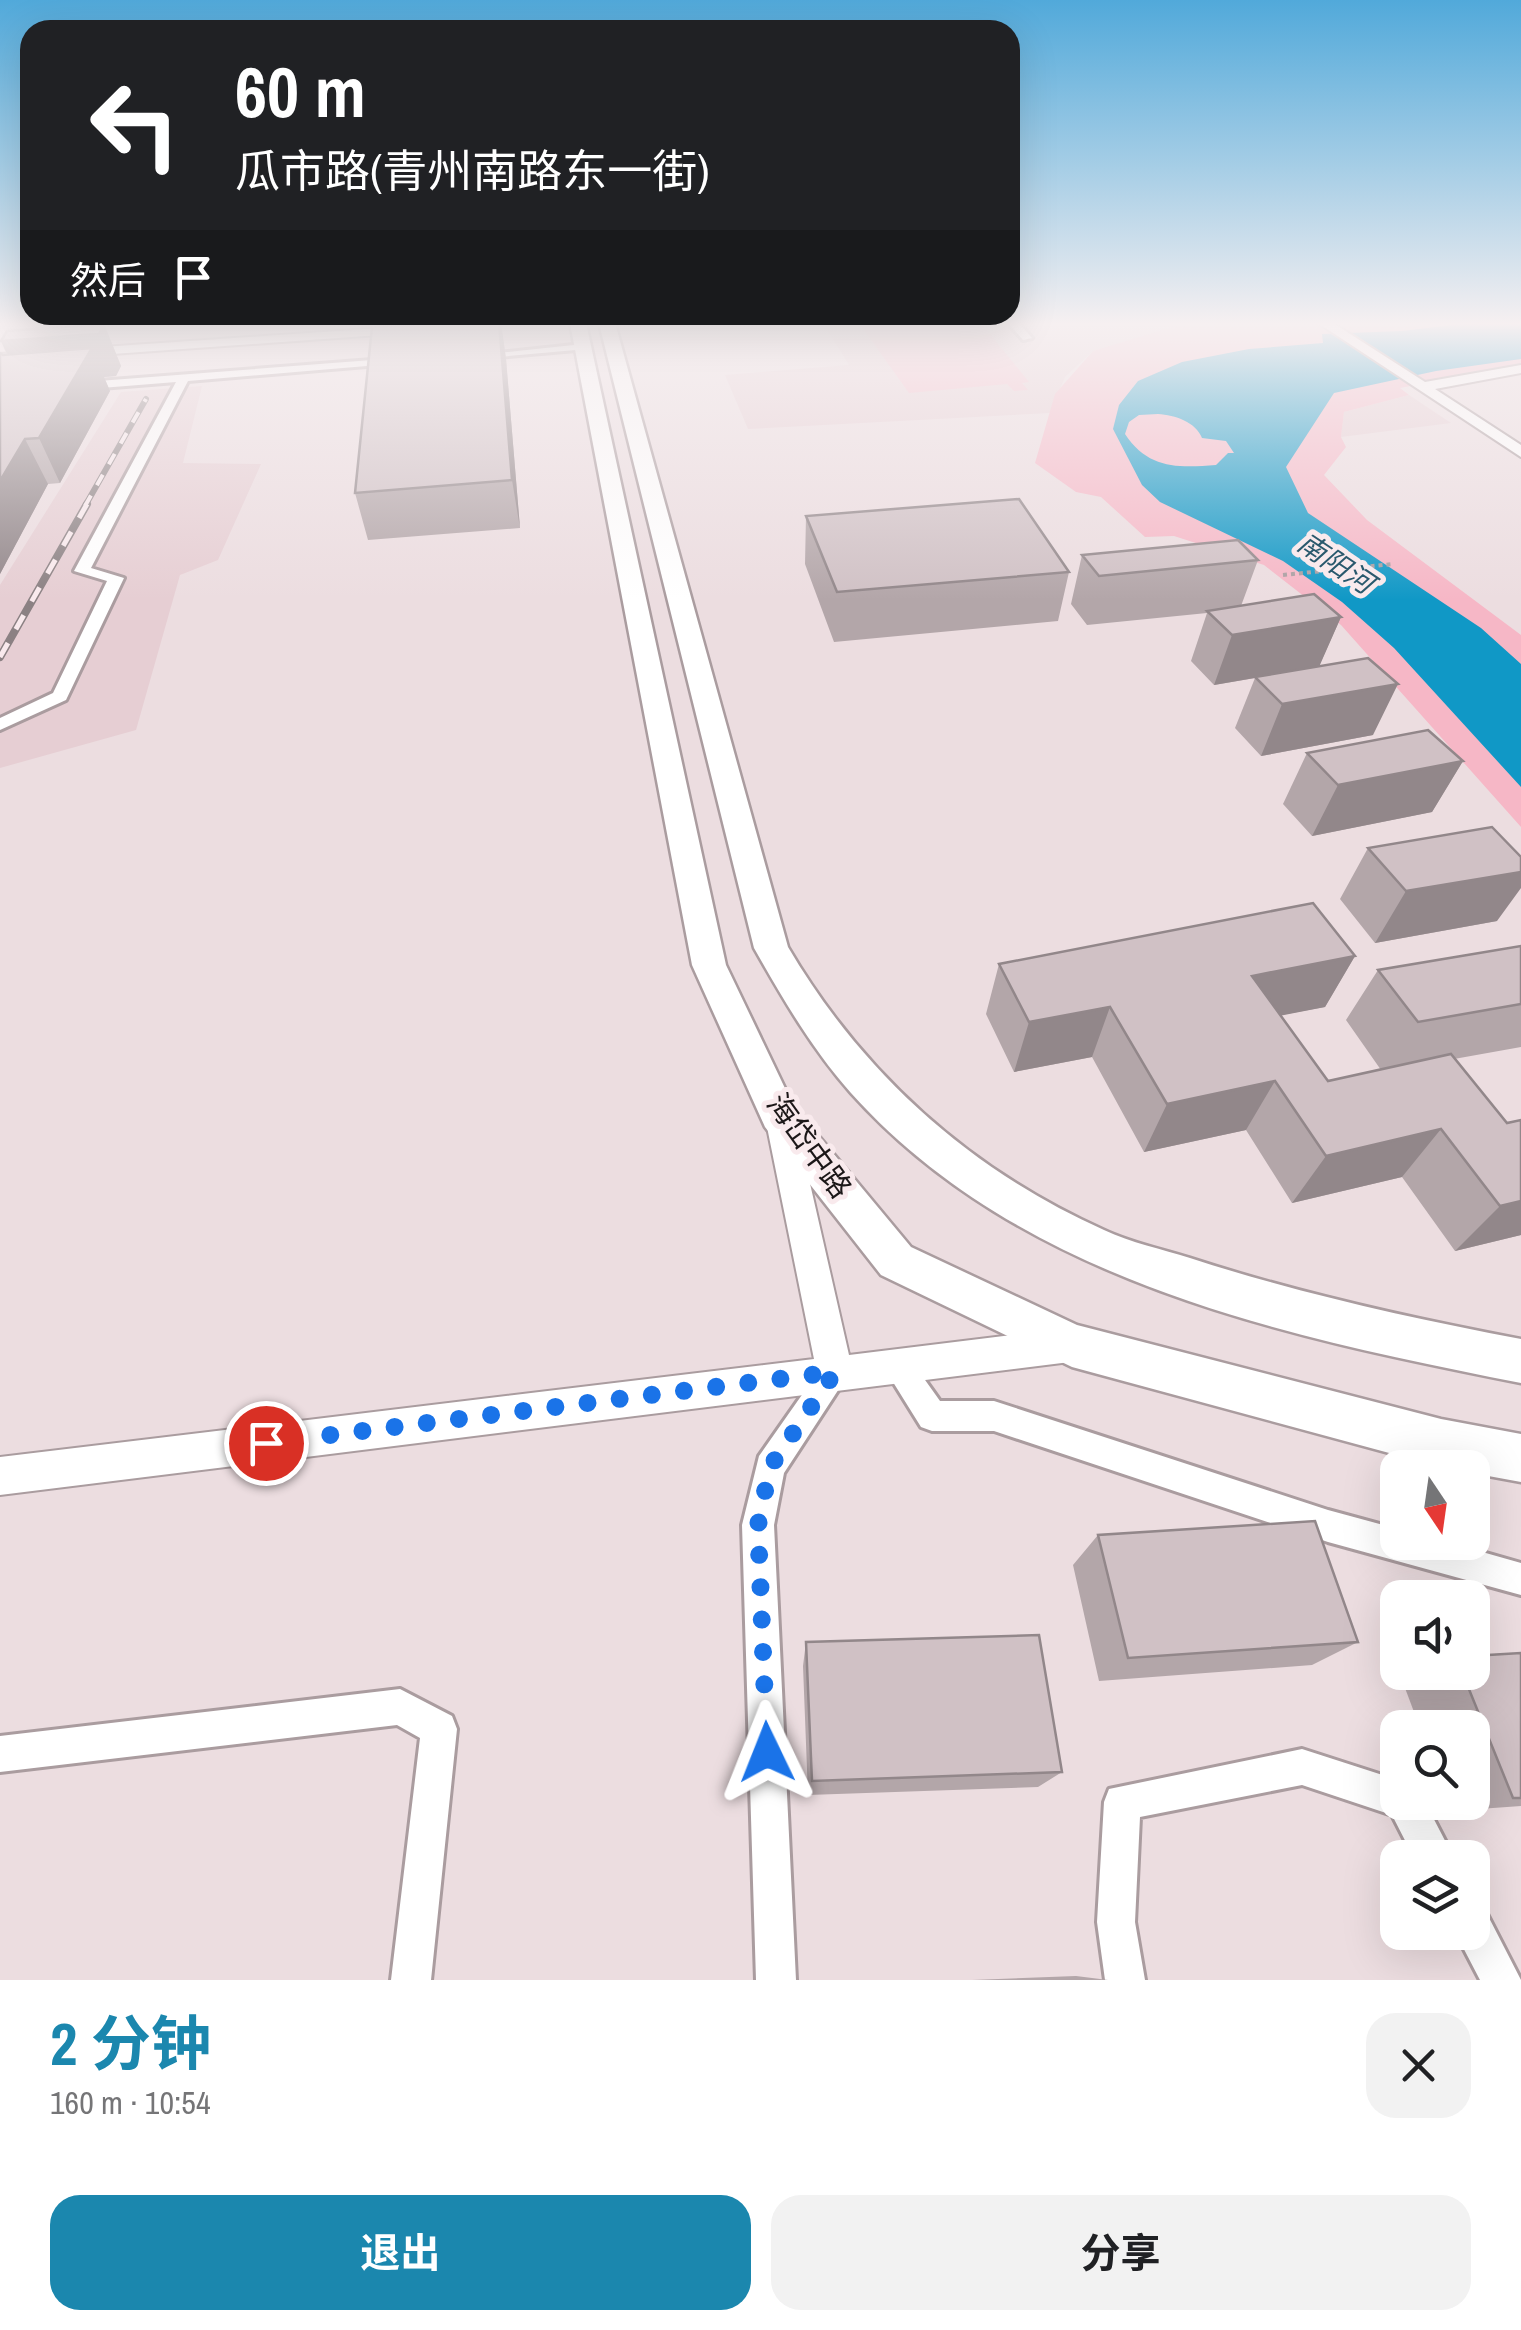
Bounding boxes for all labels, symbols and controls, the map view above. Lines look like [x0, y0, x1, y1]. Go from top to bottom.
text: 60 m [235, 45, 366, 139]
icon: left [70, 60, 200, 190]
text: 瓜市路(青州南路东一街) [235, 140, 710, 201]
icon: arrive [166, 250, 221, 305]
text: 然后 [70, 255, 146, 306]
water label: 南阳河 [1291, 524, 1386, 605]
street label: 海岱中路 [758, 1085, 861, 1206]
pin [224, 1401, 309, 1486]
icon: arrive [239, 1416, 294, 1471]
north arrow [1380, 1450, 1490, 1560]
map controls [1380, 1450, 1490, 1950]
button: sound [1380, 1580, 1490, 1690]
position arrow [715, 1700, 819, 1804]
button: search [1380, 1710, 1490, 1820]
button: layers [1380, 1840, 1490, 1950]
text: 2 分钟 [50, 2003, 211, 2084]
button: close [1366, 2013, 1471, 2118]
text: 160 m · 10:54 [50, 2081, 210, 2124]
button: 退出 [50, 2195, 751, 2310]
button: 分享 [771, 2195, 1471, 2310]

